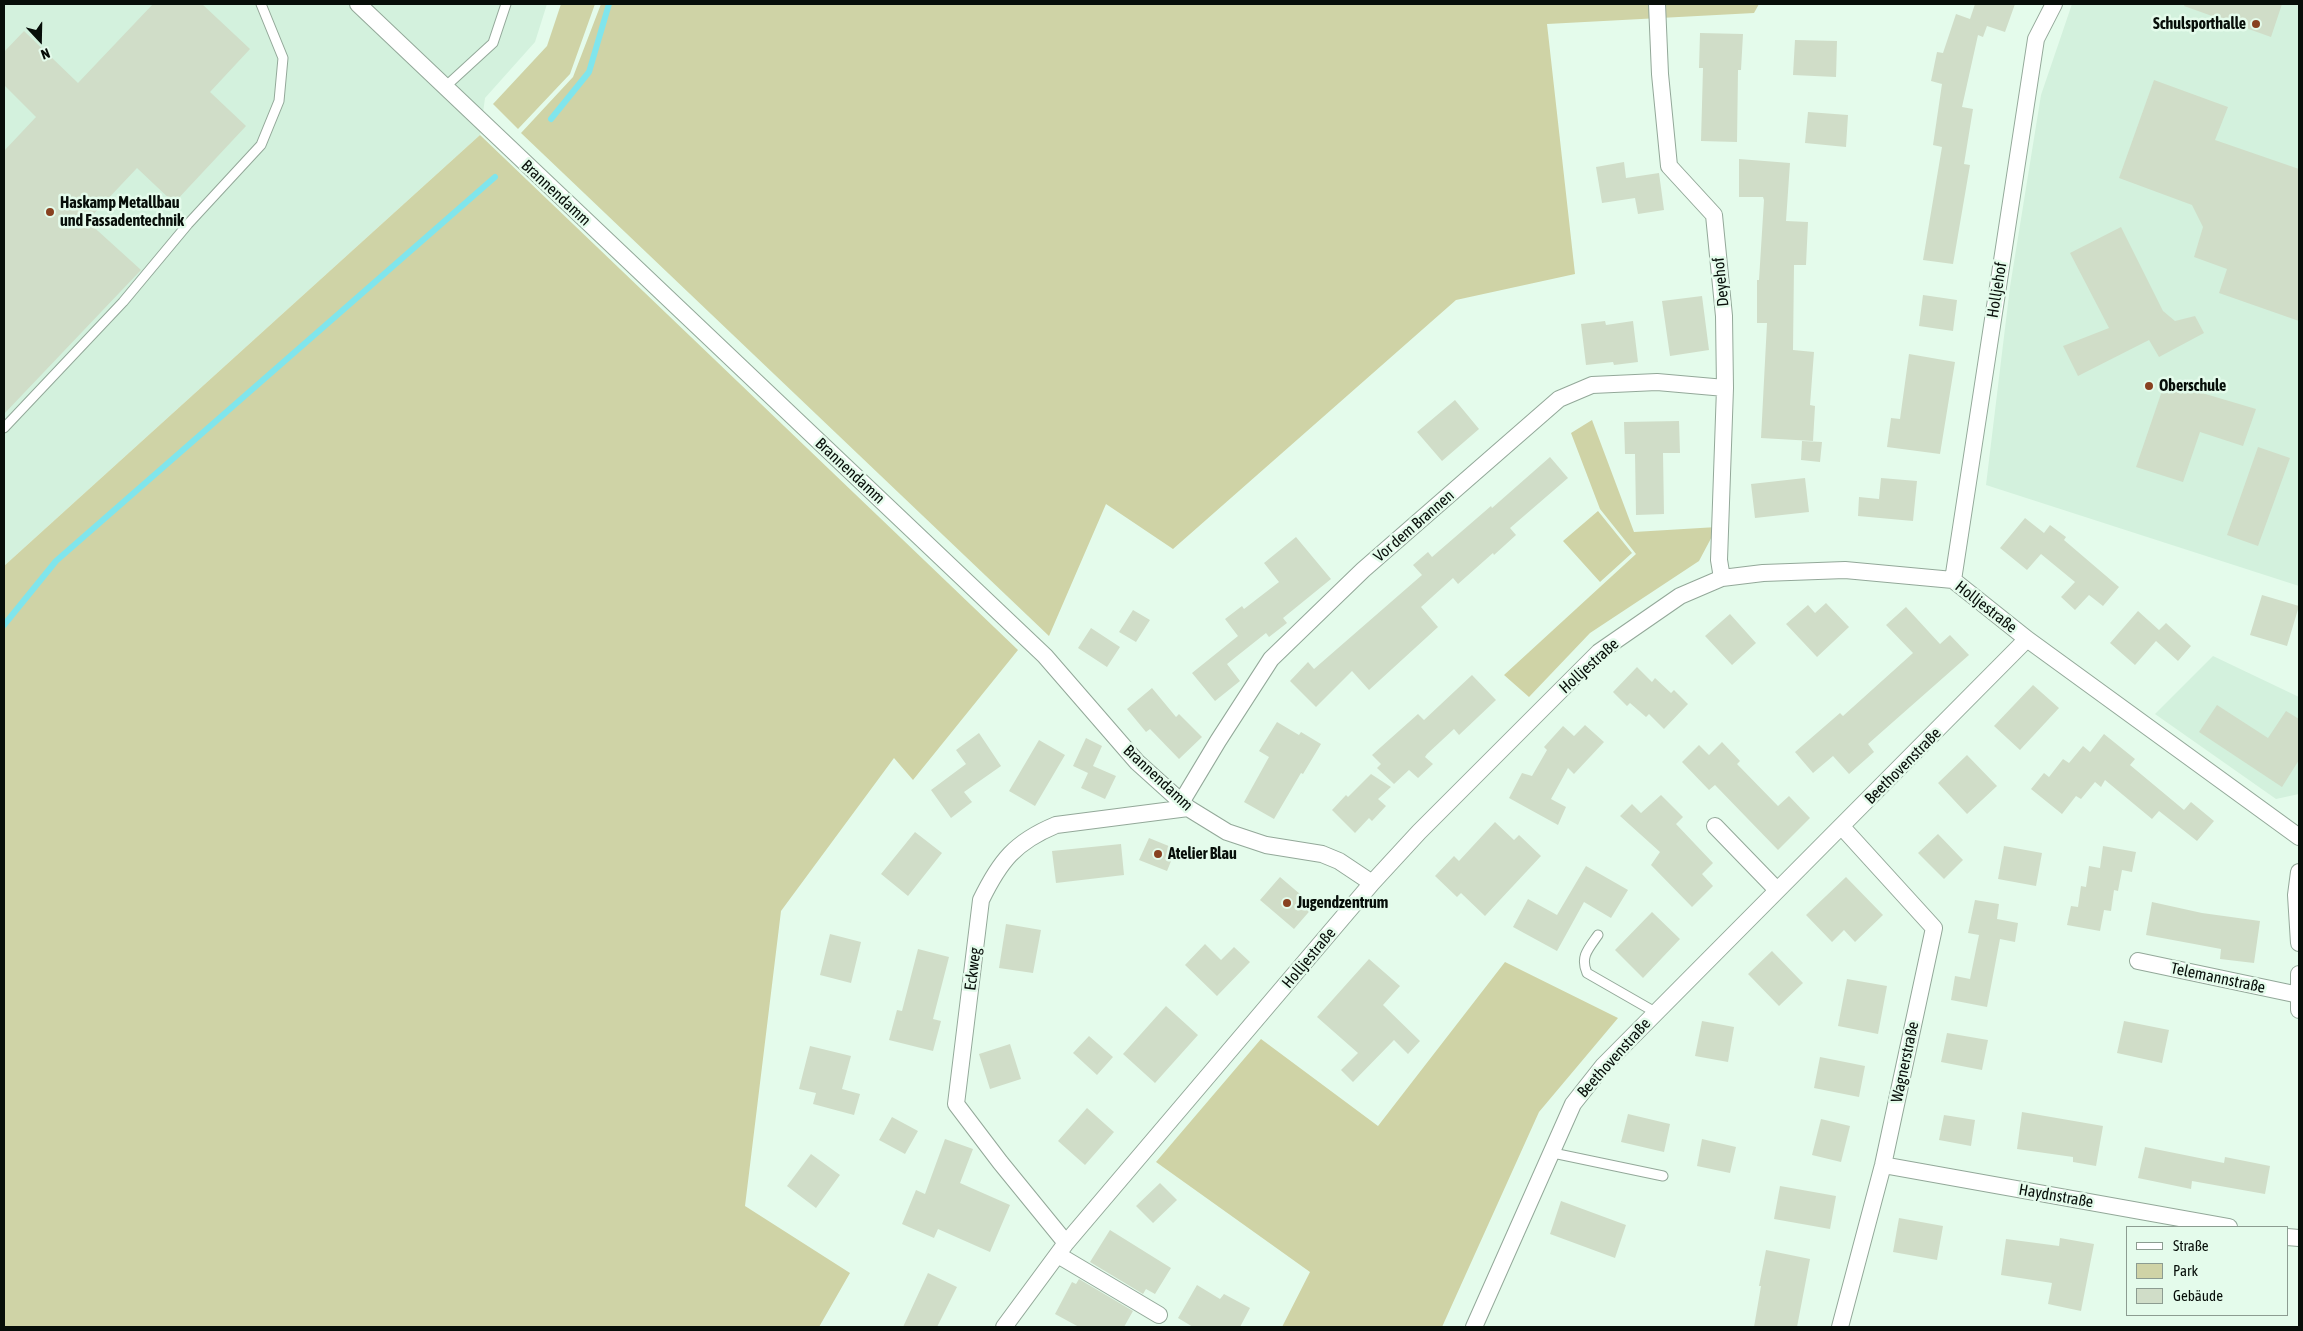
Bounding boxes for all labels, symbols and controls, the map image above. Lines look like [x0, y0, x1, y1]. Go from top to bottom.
place label: Schulsporthalle [2153, 14, 2246, 34]
north arrow [15, 15, 65, 65]
marker: Schulsporthalle [2250, 18, 2262, 30]
text: N [39, 45, 52, 63]
street label: Brannendamm [517, 156, 595, 230]
place label: Haskamp Metallbau und Fassadentechnik [60, 193, 184, 231]
marker: Haskamp Metallbau und Fassadentechnik [44, 206, 56, 218]
street label: Deyehof [1709, 256, 1733, 308]
street label: Holljehof [1983, 261, 2011, 319]
place label: Oberschule [2159, 376, 2226, 396]
marker: Oberschule [2143, 380, 2155, 392]
street label: Brannendamm [811, 434, 889, 508]
street label: Vor dem Brannen [1370, 486, 1458, 566]
street label: Holljestraße [1951, 577, 2021, 637]
street label: Holljestraße [1555, 634, 1623, 698]
street label: Beethovenstraße [1861, 724, 1945, 808]
street label: Brannendamm [1119, 741, 1197, 815]
place label: Atelier Blau [1168, 844, 1237, 864]
marker: Atelier Blau [1152, 848, 1164, 860]
place label: Jugendzentrum [1297, 893, 1388, 913]
marker: Jugendzentrum [1281, 897, 1293, 909]
street label: Holljestraße [1278, 924, 1340, 992]
street label: Eckweg [961, 946, 985, 992]
street label: Telemannstraße [2169, 959, 2267, 997]
street label: Beethovenstraße [1573, 1014, 1655, 1102]
street label: Wagnerstraße [1887, 1020, 1923, 1104]
street label: Haydnstraße [2017, 1180, 2095, 1212]
legend [2126, 1226, 2288, 1316]
text: Straße [2173, 1237, 2209, 1254]
text: Park [2173, 1262, 2198, 1279]
text: Gebäude [2173, 1287, 2223, 1304]

